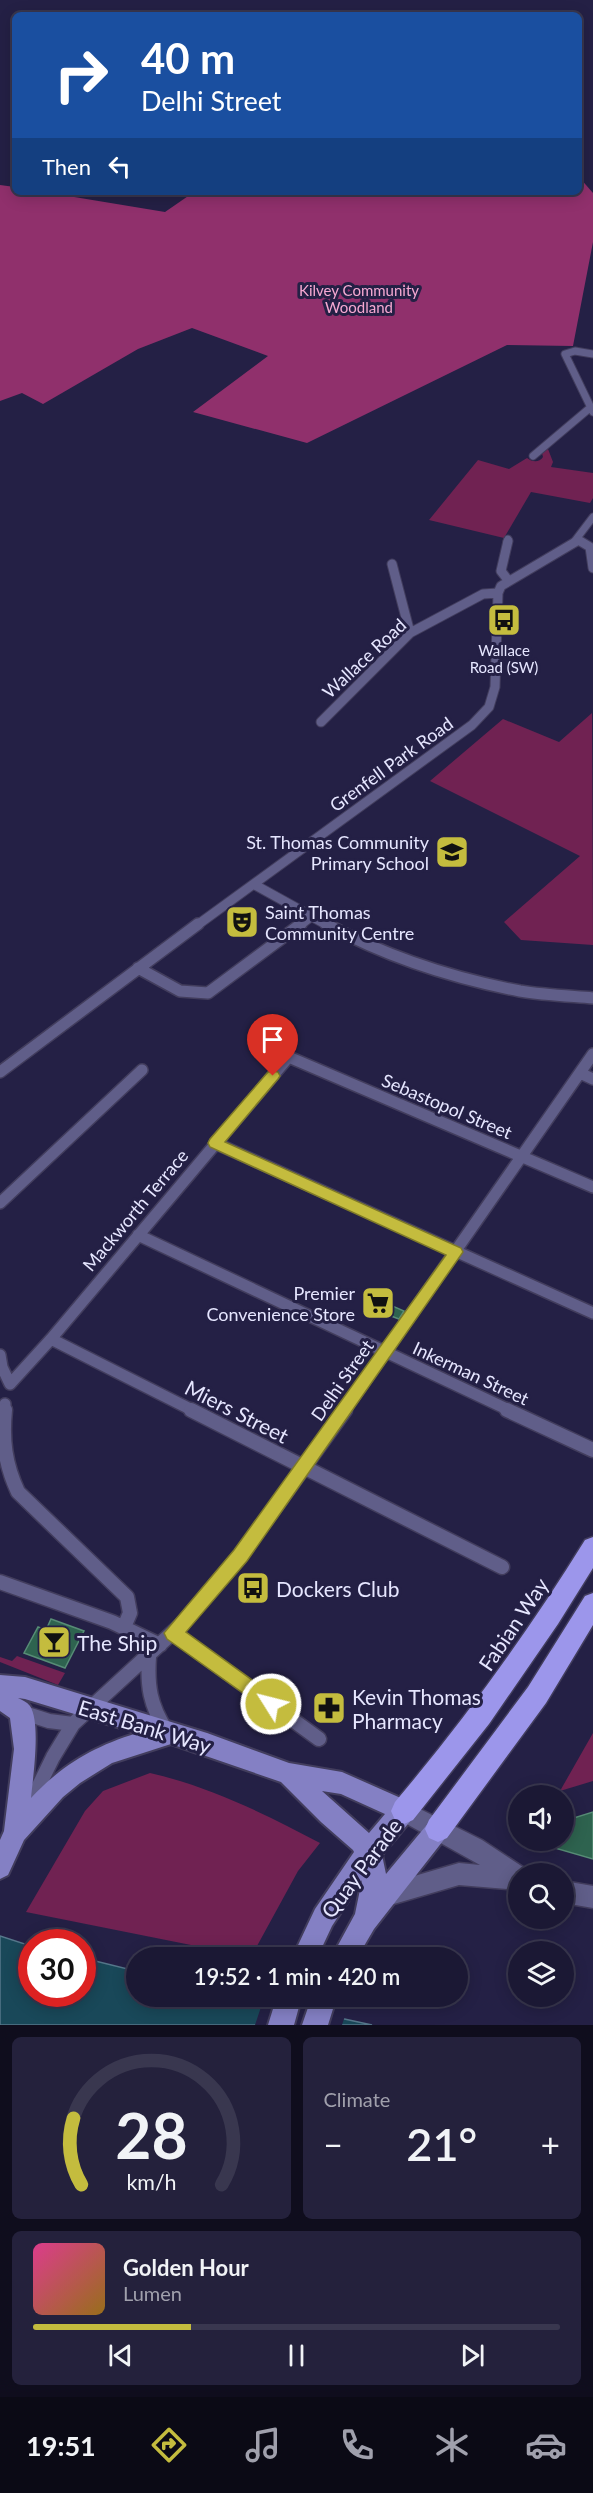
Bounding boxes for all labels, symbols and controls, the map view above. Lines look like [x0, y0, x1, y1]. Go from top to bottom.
text: 40 m [141, 33, 235, 83]
icon: right [42, 36, 120, 114]
text: Delhi Street [141, 84, 282, 117]
icon: left [103, 150, 136, 183]
text: Then [42, 153, 91, 180]
park label: Kilvey Community Woodland [299, 281, 419, 316]
bus stop icon: Wallace Road (SW) [486, 602, 522, 638]
street label: Wallace Road [318, 614, 410, 702]
place label: Wallace Road (SW) [470, 641, 538, 676]
street label: Grenfell Park Road [325, 712, 457, 816]
place label: St. Thomas Community Primary School [246, 831, 430, 874]
school or university icon: St. Thomas Community Primary School [434, 834, 470, 870]
place label: Saint Thomas Community Centre [265, 901, 414, 944]
theatre icon: Saint Thomas Community Centre [224, 904, 260, 940]
pin [247, 1014, 298, 1076]
icon: arrive [256, 1023, 289, 1056]
street label: Sebastopol Street [379, 1069, 516, 1144]
street label: Mackworth Terrace [78, 1145, 192, 1275]
place label: Premier Convenience Store [206, 1282, 355, 1325]
supermarket icon: Premier Convenience Store [360, 1285, 396, 1321]
street label: Delhi Street [306, 1335, 378, 1425]
street label: Inkerman Street [410, 1337, 533, 1410]
street label: Miers Street [181, 1374, 293, 1448]
bus stop icon: Dockers Club [235, 1570, 271, 1606]
street label: Fabian Way [473, 1573, 553, 1675]
place label: Dockers Club [276, 1576, 399, 1601]
bar icon: The Ship [36, 1624, 72, 1660]
place label: The Ship [77, 1630, 157, 1655]
position arrow [239, 1672, 303, 1736]
place label: Kevin Thomas Pharmacy [352, 1684, 481, 1733]
pharmacy icon: Kevin Thomas Pharmacy [311, 1690, 347, 1726]
street label: East Bank Way [76, 1694, 214, 1758]
map controls [508, 1785, 574, 2007]
button: sound [508, 1785, 574, 1851]
street label: Quay Parade [316, 1813, 406, 1923]
button: search [508, 1863, 574, 1929]
speed limit sign: 30 [18, 1929, 96, 2007]
button: layers [508, 1941, 574, 2007]
text: 19:52 · 1 min · 420 m [194, 1963, 400, 1990]
text: Climate [324, 2087, 390, 2111]
text: 28 [115, 2097, 187, 2172]
text: 21° [406, 2117, 477, 2171]
text: − [324, 2124, 343, 2164]
text: + [541, 2124, 560, 2164]
text: km/h [126, 2169, 176, 2195]
text: Golden Hour [123, 2254, 249, 2281]
text: Lumen [123, 2281, 182, 2305]
icon: previous [104, 2339, 137, 2372]
icon: pause [280, 2339, 313, 2372]
icon: next [456, 2339, 489, 2372]
icon: directions [148, 2424, 190, 2466]
icon: music [242, 2424, 284, 2466]
icon: phone [336, 2424, 378, 2466]
icon: climate [431, 2424, 473, 2466]
icon: car [525, 2424, 567, 2466]
text: 19:51 [26, 2429, 96, 2462]

